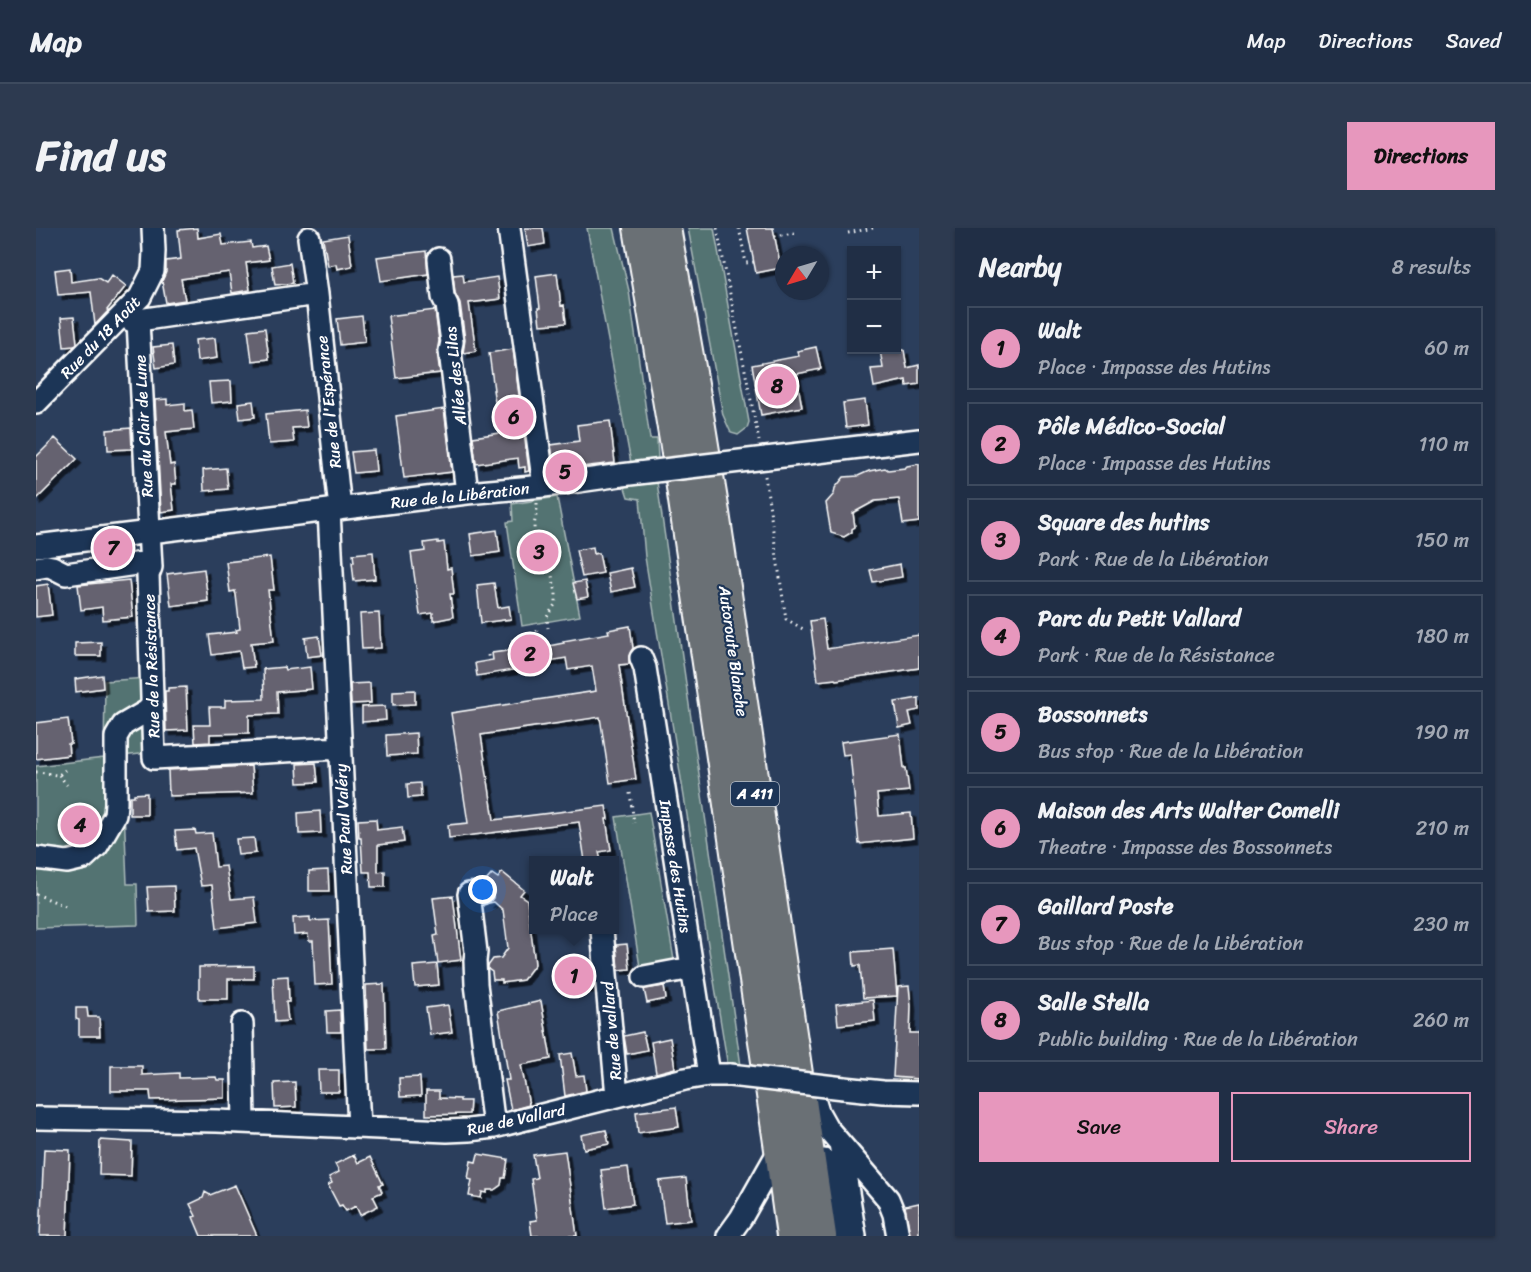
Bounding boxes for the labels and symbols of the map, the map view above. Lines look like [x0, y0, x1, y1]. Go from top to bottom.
north arrow [775, 246, 829, 300]
street label: Rue du 18 Août [53, 289, 148, 386]
street label: Allée des Lilas [436, 325, 475, 428]
street label: Rue de l'Espérance [307, 334, 350, 470]
street label: Rue du Clair de Lune [125, 354, 162, 498]
pin: 8 [758, 364, 796, 408]
pin: 6 [494, 394, 534, 440]
pin: 5 [546, 450, 584, 494]
street label: Rue de la Libération [389, 474, 531, 517]
pin: 7 [94, 526, 133, 570]
pin: 3 [520, 530, 558, 574]
street label: Autoroute Blanche [710, 583, 757, 718]
street label: Rue de la Résistance [134, 594, 169, 738]
pin: 2 [510, 632, 550, 676]
street label: Rue Paul Valéry [326, 762, 361, 875]
road number: A 411 [731, 782, 779, 806]
street label: Impasse des Hutins [650, 796, 700, 935]
pin: 4 [60, 802, 99, 848]
your location [468, 875, 497, 904]
pin: 1 [554, 954, 594, 999]
street label: Rue de vallard [593, 979, 630, 1081]
street label: Rue de Vallard [464, 1095, 569, 1144]

